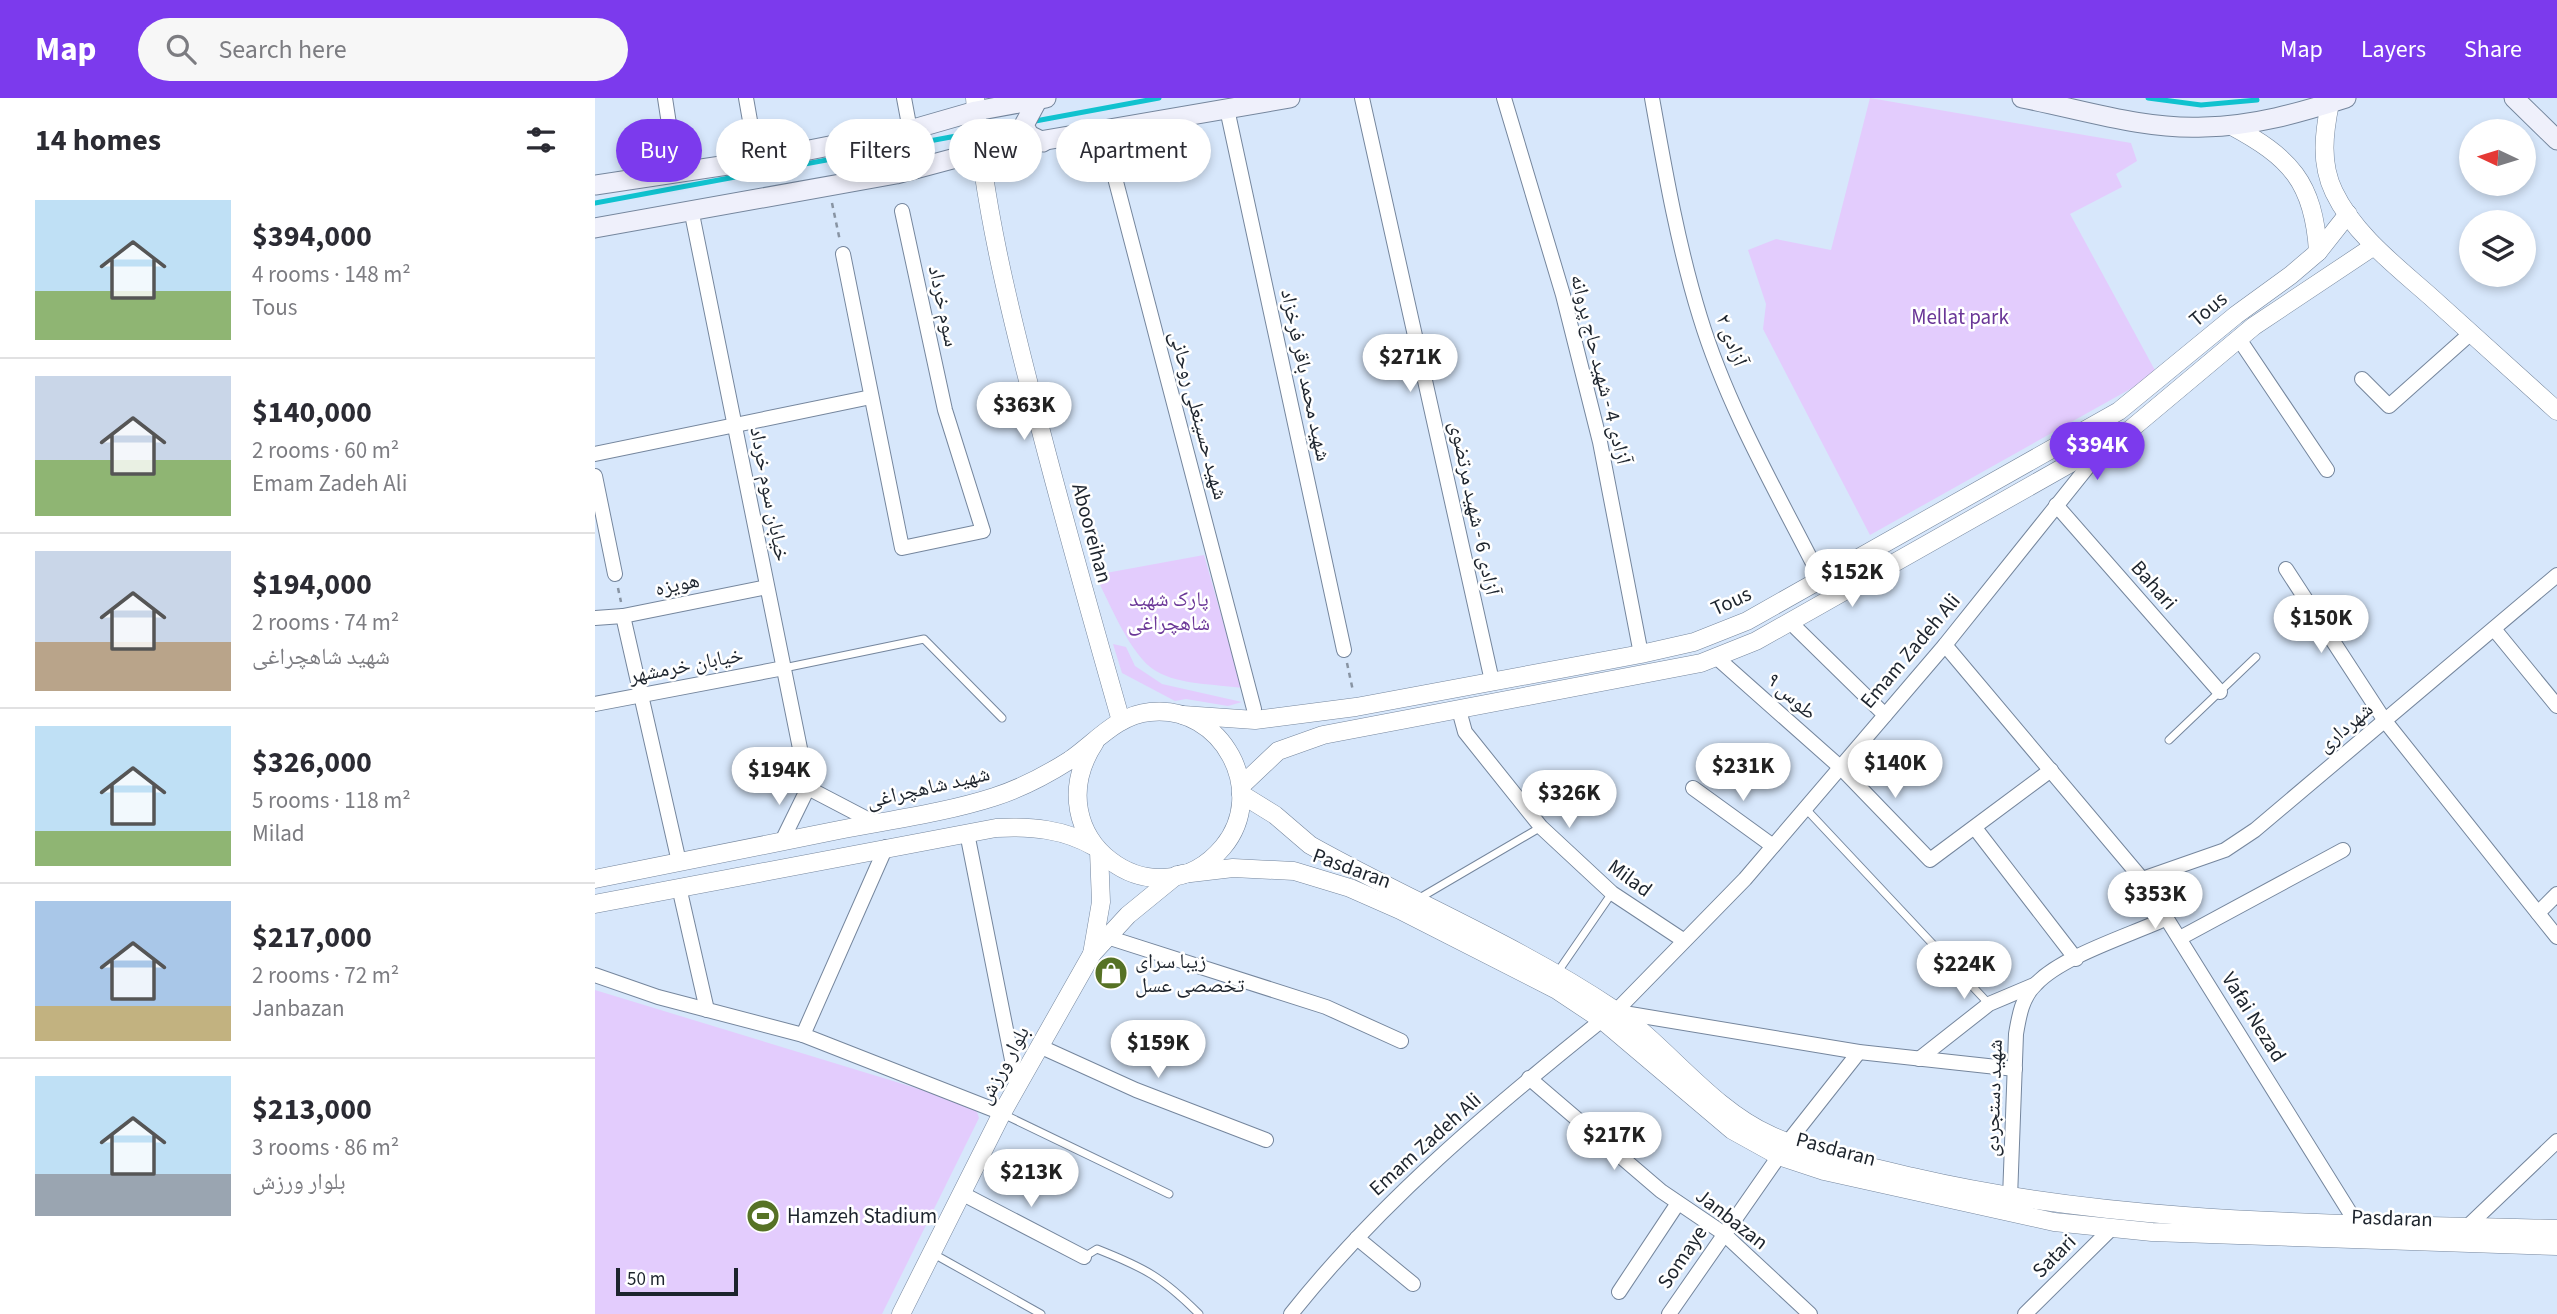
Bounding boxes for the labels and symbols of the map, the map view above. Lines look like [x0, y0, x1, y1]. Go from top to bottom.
north arrow [2459, 119, 2536, 196]
street label: سوم خرداد [921, 263, 967, 349]
street label: آزادی 4 - شهید حاج پروانه [1563, 271, 1639, 468]
street label: Tous [2182, 284, 2234, 334]
street label: شهید محمد باقر فرخزاد [1273, 286, 1339, 464]
park label: Mellat park [1911, 302, 2009, 332]
street label: آزادی ۲ [1708, 310, 1756, 371]
street label: شهید حسینعلی روحانی [1162, 327, 1236, 503]
pin: $271K [1361, 334, 1459, 394]
pin: $363K [975, 382, 1073, 442]
street label: آزادی 6 - شهید مرتضوی [1442, 418, 1508, 598]
pin: $394K [2048, 422, 2146, 482]
street label: خیابان سوم خرداد [742, 424, 798, 564]
street label: Abooreihan [1064, 480, 1120, 586]
pin: $152K [1803, 550, 1901, 609]
street label: Bahari [2124, 553, 2184, 617]
street label: هویزه [652, 565, 702, 603]
street label: Tous [1706, 579, 1756, 623]
park label: پارک شهید شاهچراغی [1128, 584, 1210, 638]
street label: Emam Zadeh Ali [1853, 587, 1967, 715]
pin: $150K [2272, 596, 2370, 655]
street label: خیابان خرمشهر [625, 639, 746, 691]
street label: طوس ۹ [1760, 665, 1824, 727]
street label: شهرداری [2310, 695, 2380, 759]
pin: $140K [1846, 740, 1944, 800]
pin: $231K [1694, 744, 1792, 803]
pin: $194K [730, 748, 828, 807]
street label: شهید شاهچراغی [863, 758, 993, 816]
pin: $326K [1520, 770, 1618, 830]
street label: Pasdaran [1309, 840, 1395, 896]
street label: Milad [1602, 852, 1658, 904]
pin: $353K [2106, 872, 2204, 931]
pin: $224K [1915, 942, 2013, 1001]
place label: زیبا سرای تخصصی عسل [1135, 946, 1244, 1000]
shop icon: زیبا سرای تخصصی عسل [1092, 954, 1130, 992]
street label: Vafai Nezad [2214, 966, 2294, 1068]
street label: بلوار ورزش [969, 1020, 1037, 1110]
pin: $159K [1109, 1020, 1207, 1080]
street label: شهید دستجردی [1976, 1039, 2010, 1157]
street label: Emam Zadeh Ali [1362, 1085, 1488, 1203]
pin: $217K [1565, 1112, 1663, 1172]
street label: Pasdaran [1793, 1124, 1879, 1174]
pin: $213K [982, 1150, 1080, 1209]
street label: Janbazan [1689, 1181, 1775, 1257]
sports icon: Hamzeh Stadium [744, 1197, 782, 1235]
place label: Hamzeh Stadium [787, 1201, 937, 1231]
street label: Pasdaran [2351, 1202, 2433, 1234]
street label: Somaye [1650, 1219, 1714, 1295]
street label: Satari [2025, 1227, 2083, 1285]
scale bar [616, 1265, 739, 1297]

